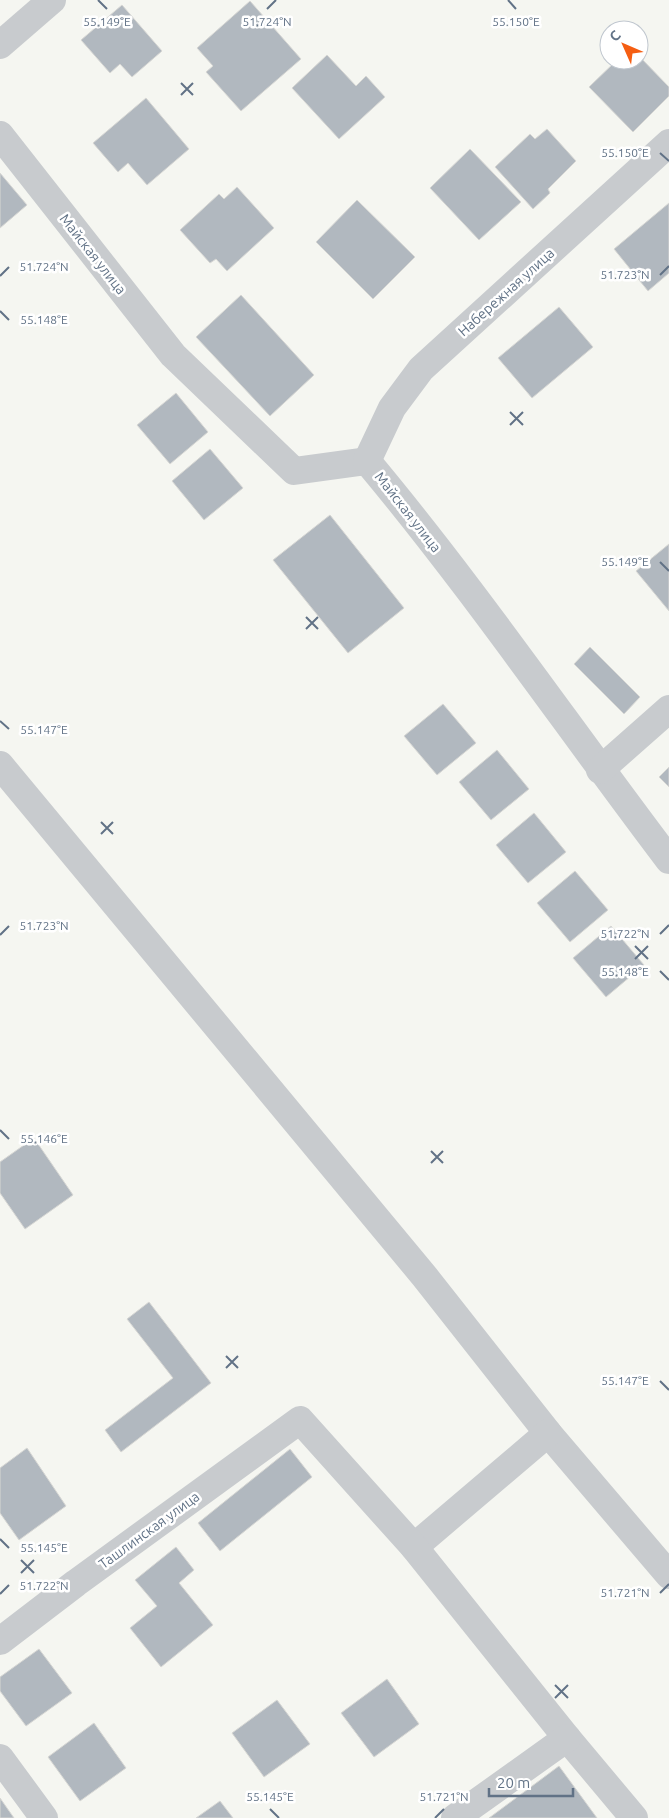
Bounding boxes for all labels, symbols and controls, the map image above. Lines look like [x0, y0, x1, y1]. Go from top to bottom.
text: 55.149°E [83, 15, 131, 28]
text: 51.724°N [242, 15, 292, 28]
text: 55.150°E [492, 15, 540, 28]
north arrow [599, 20, 649, 70]
text: С [606, 27, 624, 45]
text: 55.150°E [601, 146, 649, 159]
street label: Майская улица [57, 211, 129, 297]
street label: Набережная улица [455, 245, 557, 339]
text: 51.724°N [19, 260, 69, 273]
text: 51.723°N [600, 268, 650, 281]
text: 55.148°E [20, 313, 68, 326]
street label: Майская улица [372, 469, 444, 555]
text: 55.149°E [601, 555, 649, 568]
text: 55.147°E [20, 723, 68, 736]
text: 51.723°N [19, 919, 69, 932]
text: 51.722°N [600, 927, 650, 940]
text: 55.148°E [601, 965, 649, 978]
text: 55.146°E [20, 1132, 68, 1145]
text: 55.147°E [601, 1374, 649, 1387]
street label: Ташлинская улица [96, 1488, 202, 1572]
text: 55.145°E [20, 1541, 68, 1554]
text: 51.722°N [19, 1579, 69, 1592]
text: 51.721°N [600, 1586, 650, 1599]
scale bar [489, 1766, 573, 1798]
text: 20 m [497, 1774, 530, 1791]
text: 55.145°E [246, 1790, 294, 1803]
text: 51.721°N [419, 1790, 469, 1803]

